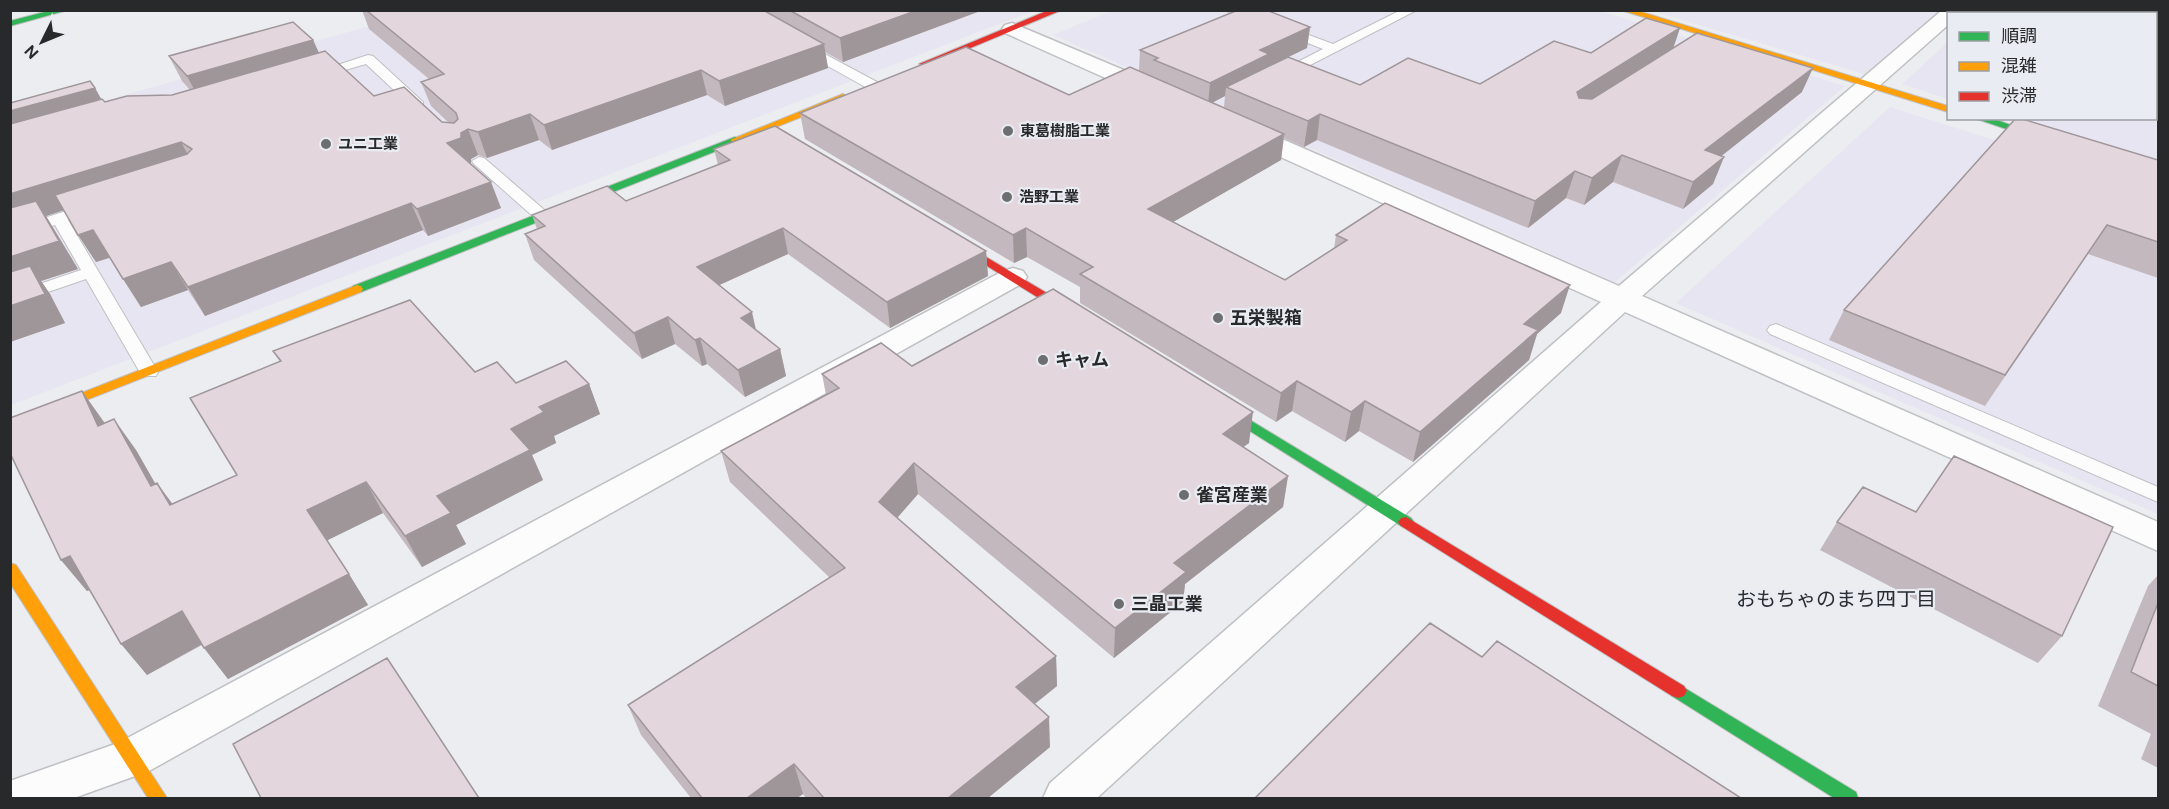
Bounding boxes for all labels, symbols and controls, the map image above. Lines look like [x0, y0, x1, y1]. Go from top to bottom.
north arrow [12, 12, 72, 72]
legend [1947, 12, 2157, 120]
text: 順調 [2001, 24, 2037, 48]
text: N [20, 40, 43, 63]
text: 混雑 [2001, 54, 2037, 78]
text: 渋滞 [2001, 84, 2037, 108]
place label: 東葛樹脂工業 [1020, 121, 1110, 141]
marker: 東葛樹脂工業 [1001, 124, 1015, 138]
place label: ユニ工業 [338, 134, 398, 154]
marker: ユニ工業 [319, 137, 333, 151]
place label: 浩野工業 [1019, 187, 1079, 207]
marker: 浩野工業 [1000, 190, 1014, 204]
place label: 五栄製箱 [1230, 306, 1302, 330]
marker: 五栄製箱 [1211, 311, 1225, 325]
place label: キャム [1055, 348, 1109, 372]
marker: キャム [1036, 353, 1050, 367]
place label: 雀宮産業 [1196, 483, 1268, 507]
marker: 雀宮産業 [1177, 488, 1191, 502]
district label: おもちゃのまち四丁目 [1736, 586, 1936, 612]
place label: 三晶工業 [1131, 592, 1203, 616]
marker: 三晶工業 [1112, 597, 1126, 611]

